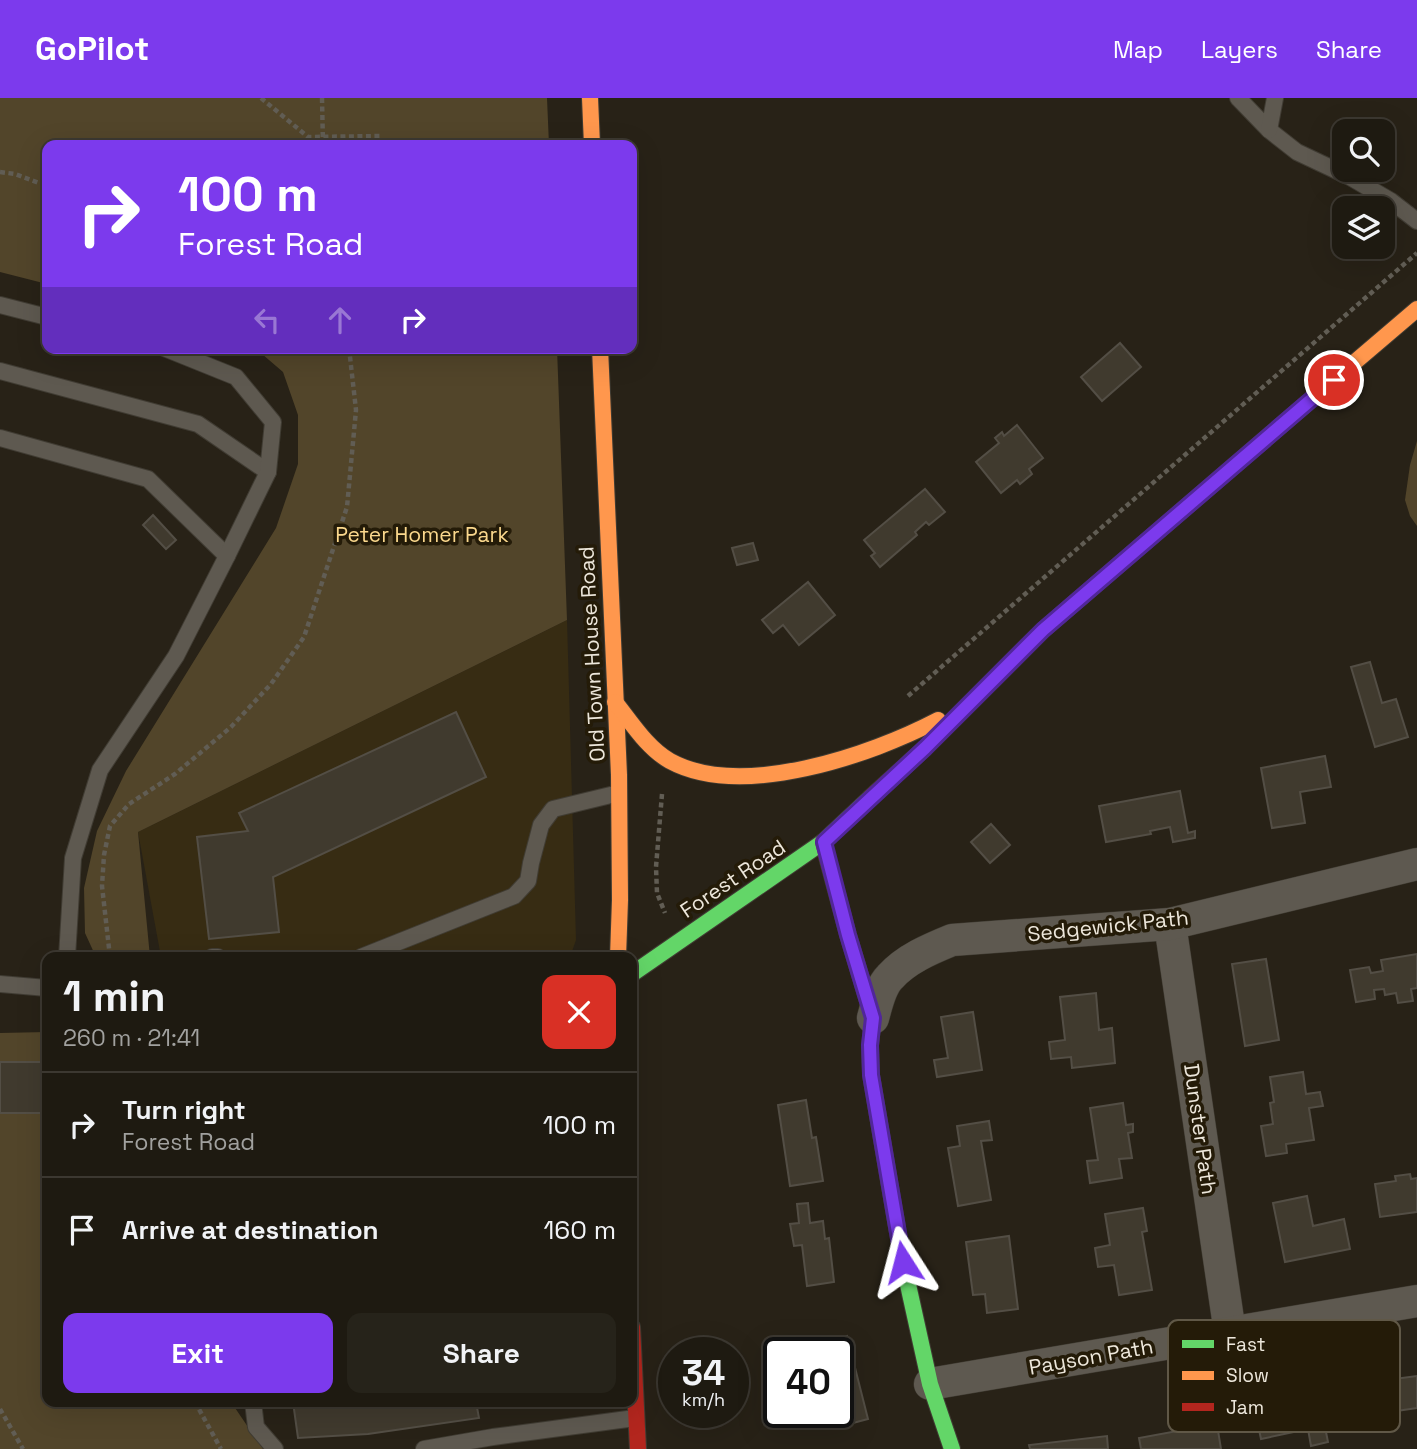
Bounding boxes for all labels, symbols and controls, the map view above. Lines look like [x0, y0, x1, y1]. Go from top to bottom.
text: GoPilot [35, 28, 149, 70]
text: Map [1113, 34, 1163, 65]
text: Layers [1201, 34, 1278, 65]
text: Share [1316, 34, 1382, 65]
map controls [1332, 119, 1395, 259]
button: search [1332, 119, 1395, 182]
text: 100 m [178, 163, 318, 225]
icon: right [63, 168, 154, 259]
button: layers [1332, 196, 1395, 259]
text: Forest Road [178, 224, 363, 264]
icon: left [248, 301, 286, 339]
icon: ahead [321, 301, 359, 339]
icon: right [394, 301, 432, 339]
pin [1304, 350, 1364, 410]
icon: arrive [1315, 361, 1353, 399]
park label: Peter Homer Park [335, 521, 509, 548]
street label: Old Town House Road [572, 546, 611, 762]
street label: Forest Road [675, 833, 791, 924]
street label: Sedgewick Path [1026, 904, 1190, 947]
text: 1 min [63, 970, 166, 1023]
button: close [542, 975, 616, 1049]
text: 260 m · 21:41 [63, 1023, 200, 1053]
street label: Dunster Path [1178, 1062, 1223, 1196]
text: Turn right [122, 1093, 246, 1127]
icon: right [63, 1106, 101, 1144]
text: 100 m [543, 1108, 616, 1142]
text: Forest Road [122, 1127, 255, 1157]
icon: arrive [63, 1211, 101, 1249]
text: Arrive at destination [122, 1213, 379, 1247]
text: 160 m [544, 1213, 616, 1247]
position arrow [866, 1225, 940, 1299]
button: Exit [63, 1313, 333, 1393]
button: Share [347, 1313, 616, 1393]
legend [1168, 1320, 1400, 1432]
street label: Payson Path [1027, 1332, 1155, 1381]
text: Fast [1226, 1332, 1266, 1357]
speed limit sign: 40 [763, 1337, 854, 1428]
text: 34 [682, 1351, 725, 1395]
text: Slow [1226, 1363, 1269, 1388]
text: km/h [682, 1388, 725, 1411]
text: Jam [1226, 1395, 1264, 1420]

